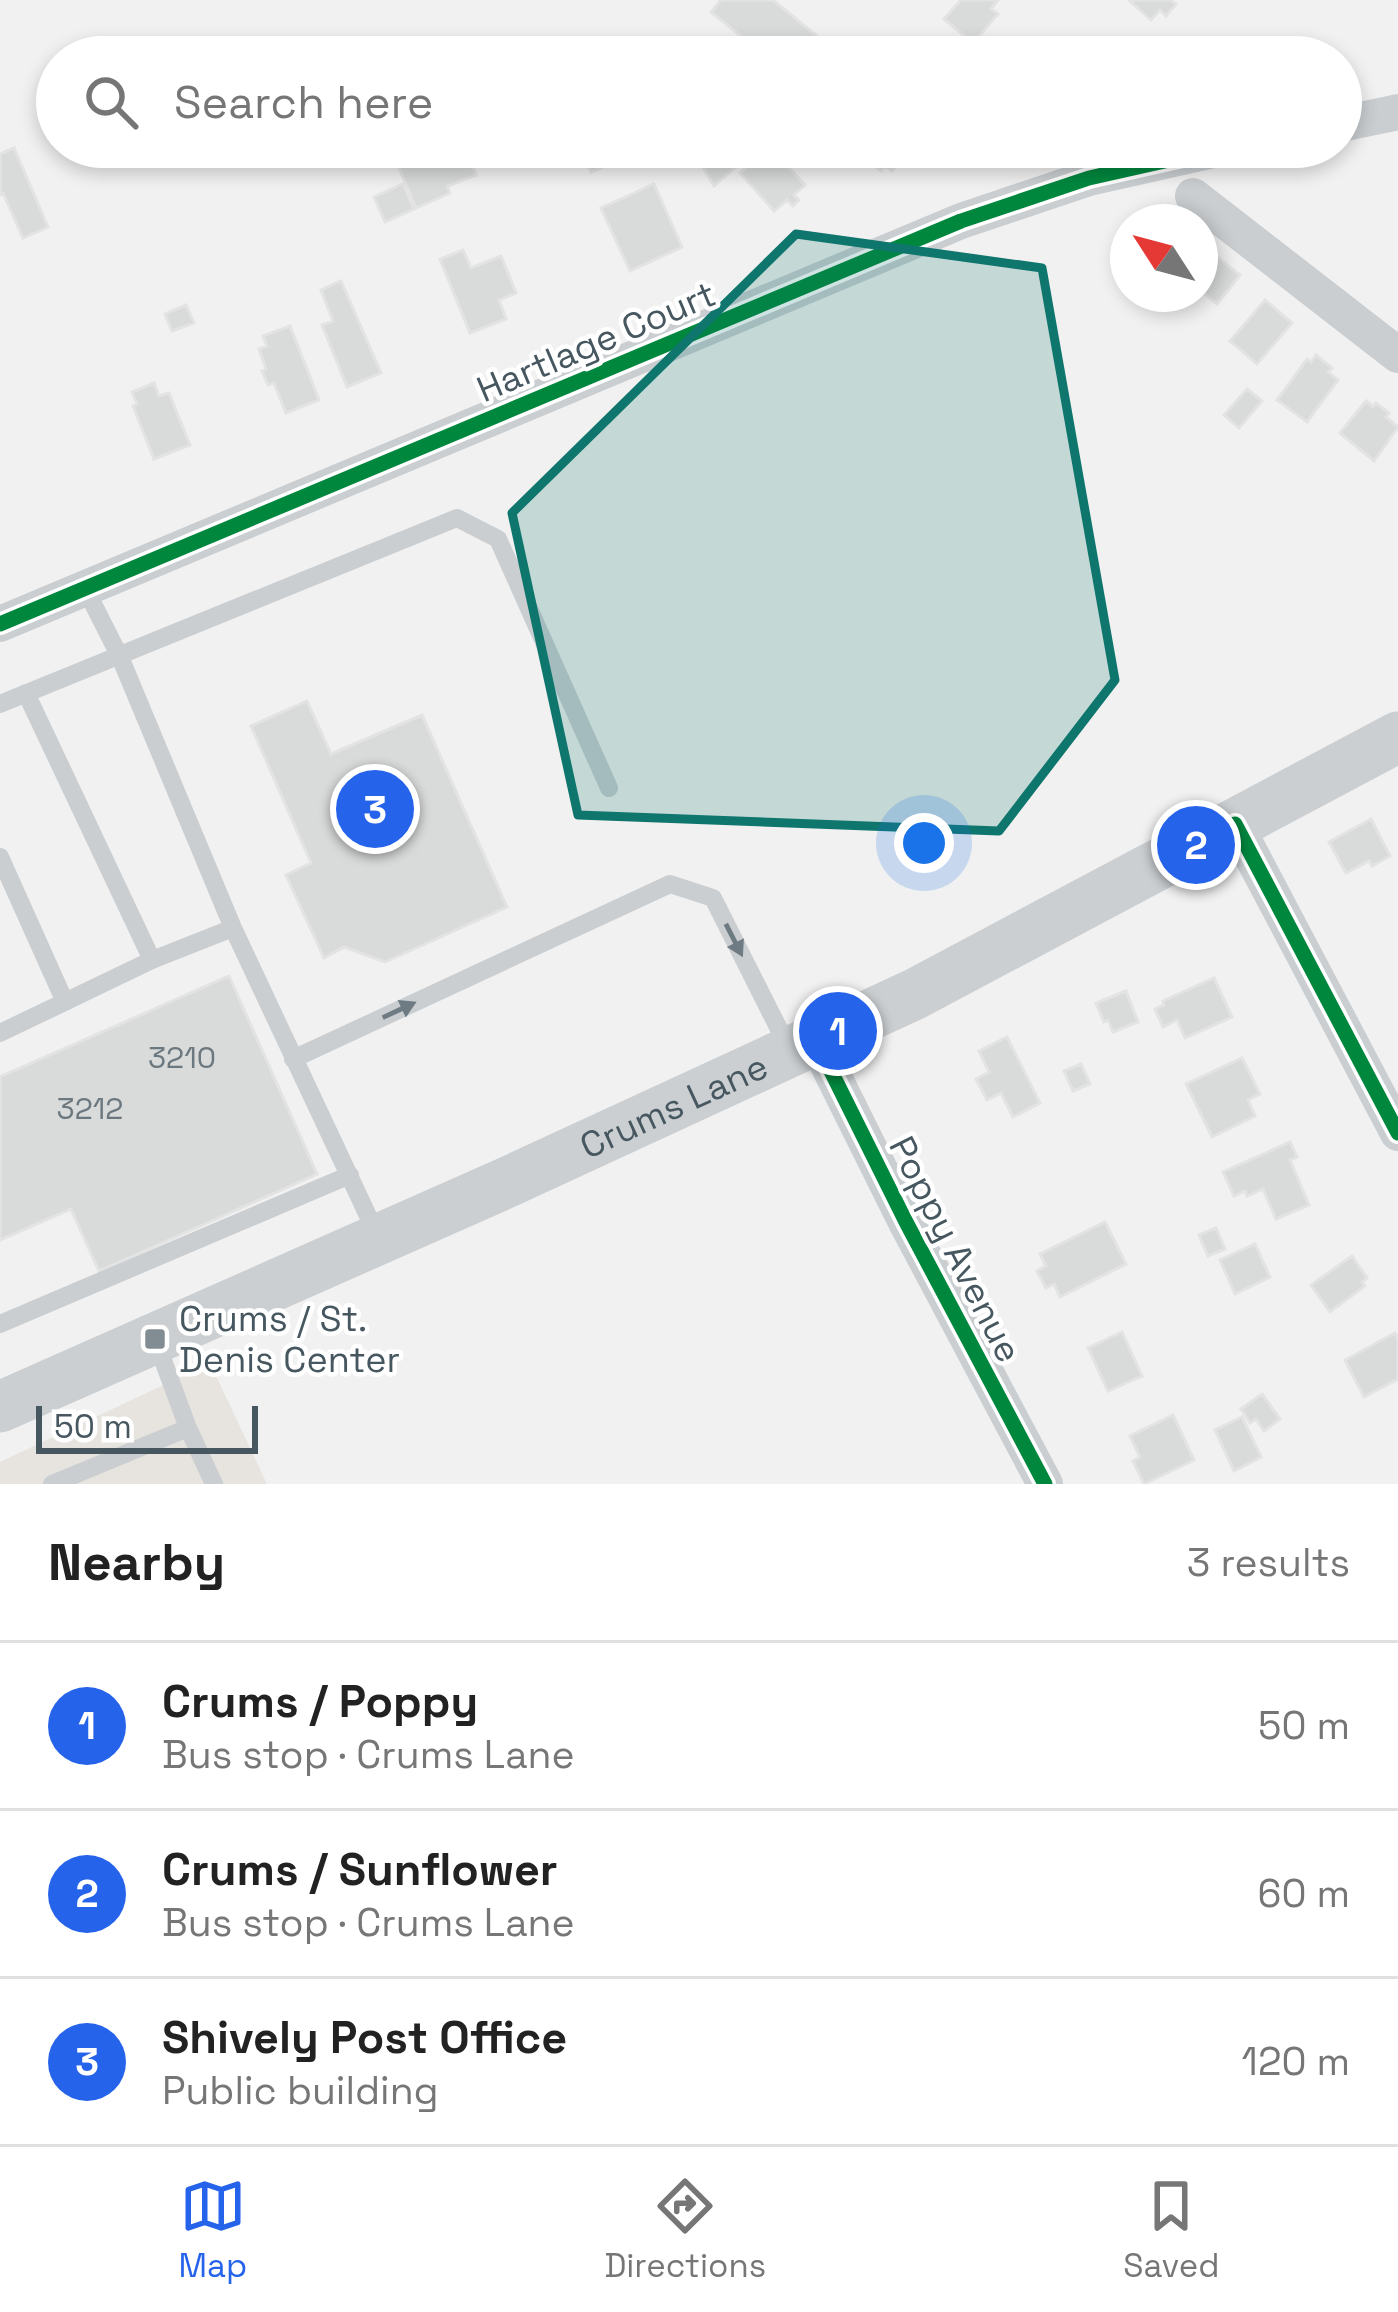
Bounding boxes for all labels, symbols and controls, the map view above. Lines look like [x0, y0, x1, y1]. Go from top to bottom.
search box [36, 36, 1362, 168]
icon: search [78, 69, 144, 135]
text: Search here [174, 74, 433, 131]
north arrow [1110, 204, 1218, 312]
street label: Hartlage Court [470, 271, 723, 413]
pin: 3 [336, 764, 414, 854]
pin: 2 [1157, 800, 1235, 890]
your location [894, 813, 954, 873]
one-way arrow [723, 923, 743, 957]
pin: 1 [799, 986, 877, 1076]
one-way arrow [382, 999, 417, 1019]
house number: 3210 [148, 1038, 216, 1077]
street label: Crums Lane [573, 1043, 775, 1170]
house number: 3212 [57, 1089, 123, 1128]
street label: Poppy Avenue [878, 1129, 1032, 1370]
place label: Crums / St. Denis Center [179, 1296, 400, 1383]
marker: Crums / St. Denis Center [142, 1326, 168, 1352]
scale bar [36, 1400, 258, 1453]
text: 50 m [54, 1406, 132, 1448]
text: Nearby [48, 1530, 225, 1595]
text: 3 results [1187, 1538, 1350, 1587]
text: Crums / Poppy [162, 1673, 478, 1730]
text: 1 [78, 1701, 96, 1750]
text: 50 m [1258, 1701, 1350, 1750]
text: Bus stop · Crums Lane [162, 1730, 575, 1779]
text: Crums / Sunflower [162, 1841, 558, 1898]
text: 2 [75, 1869, 99, 1918]
text: 60 m [1258, 1869, 1350, 1918]
text: Bus stop · Crums Lane [162, 1898, 575, 1947]
text: Shively Post Office [162, 2009, 567, 2066]
text: 3 [75, 2037, 99, 2086]
text: 120 m [1242, 2037, 1350, 2086]
text: Public building [162, 2066, 439, 2115]
tab: Map [179, 2173, 247, 2287]
tab: Directions [604, 2173, 766, 2287]
tab: Saved [1123, 2173, 1219, 2287]

